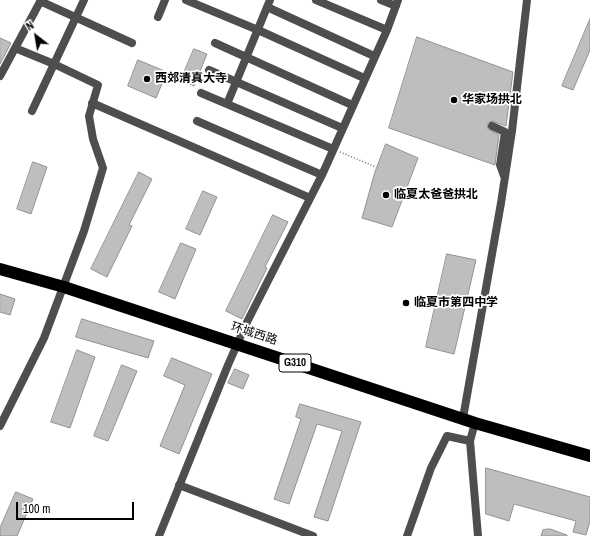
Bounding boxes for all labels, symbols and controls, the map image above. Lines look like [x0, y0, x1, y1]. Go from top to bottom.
north arrow [16, 16, 56, 56]
text: N [23, 18, 36, 33]
place label: 西郊清真大寺 [155, 72, 227, 86]
marker: 西郊清真大寺 [142, 74, 152, 84]
place label: 华家场拱北 [462, 93, 522, 107]
marker: 华家场拱北 [449, 95, 459, 105]
place label: 临夏太爸爸拱北 [394, 188, 478, 202]
marker: 临夏太爸爸拱北 [381, 190, 391, 200]
place label: 临夏市第四中学 [414, 296, 498, 310]
marker: 临夏市第四中学 [401, 298, 411, 308]
street label: 环城西路 [229, 320, 279, 348]
road number: G310 [279, 354, 311, 372]
scale bar [18, 494, 136, 520]
text: 100 m [23, 501, 50, 517]

